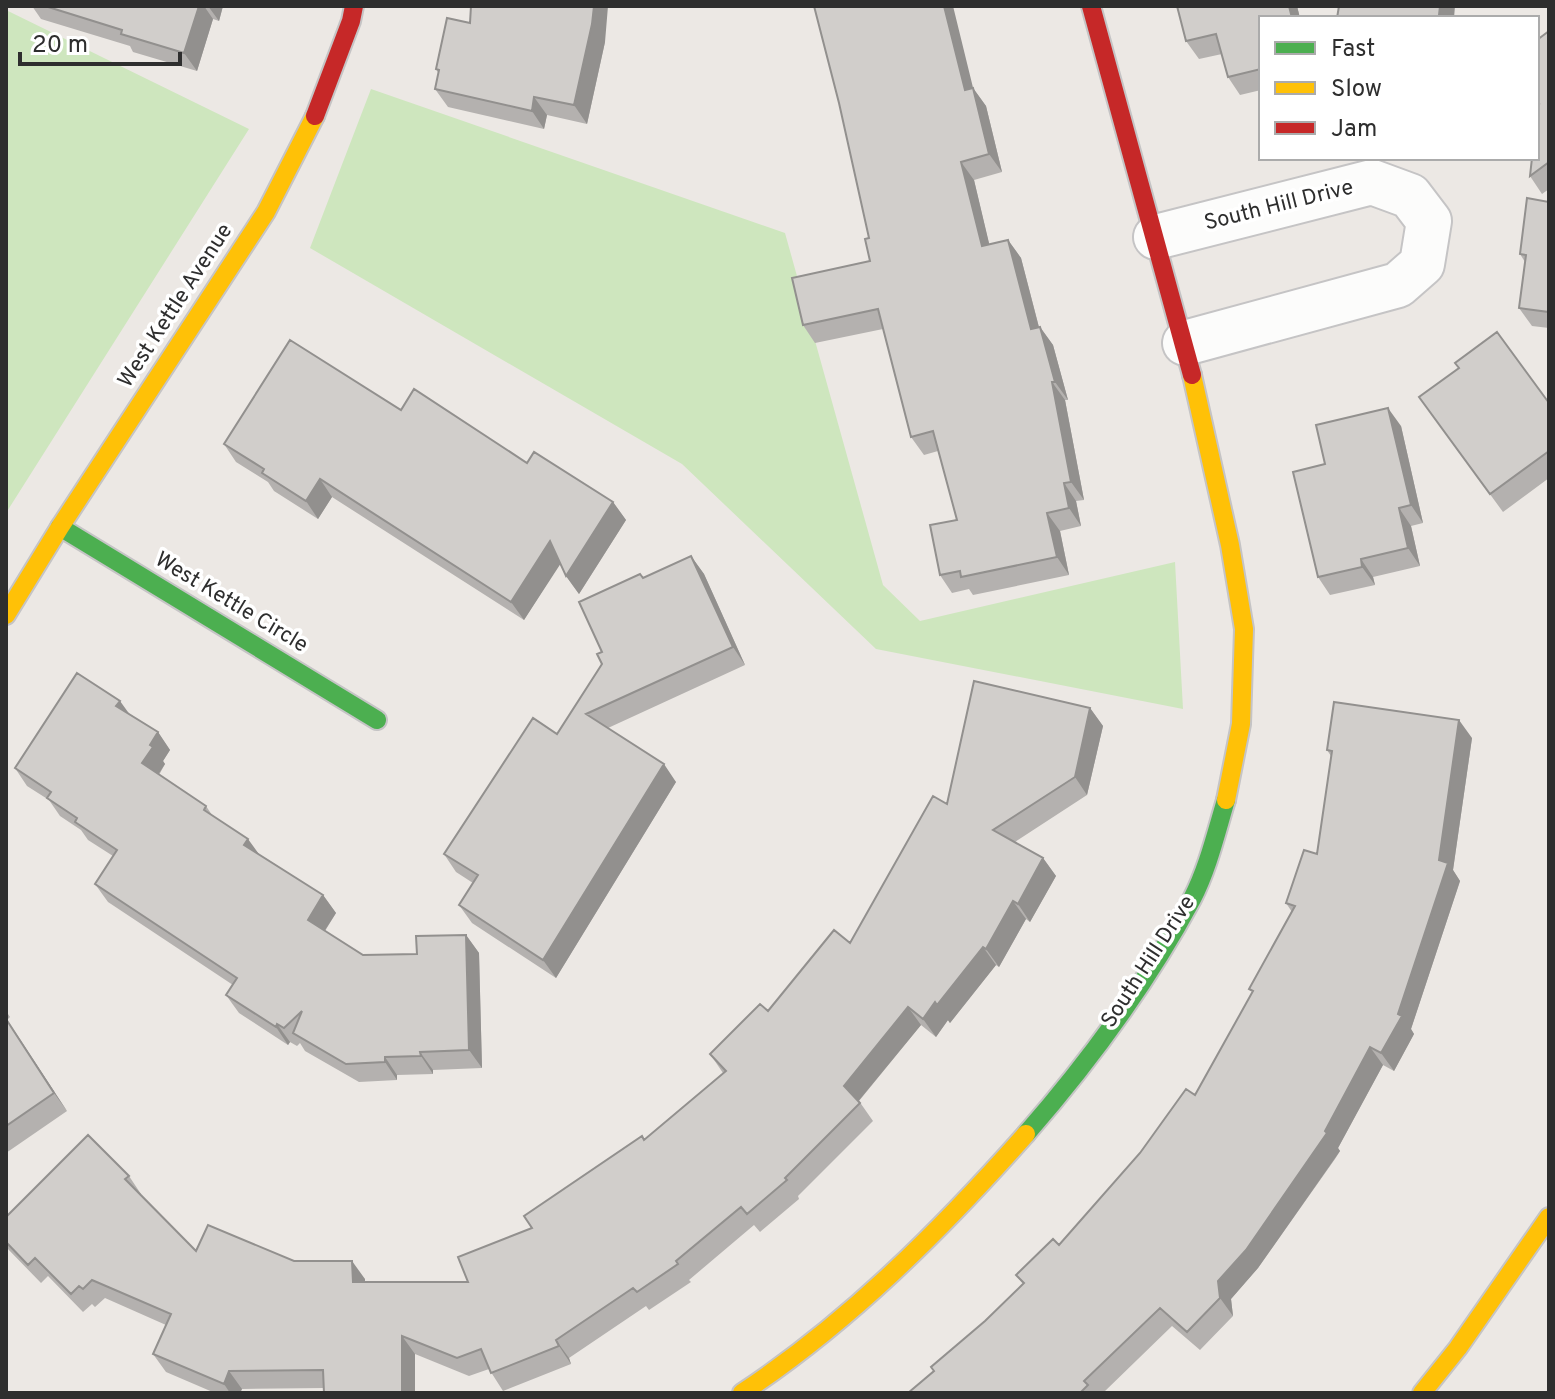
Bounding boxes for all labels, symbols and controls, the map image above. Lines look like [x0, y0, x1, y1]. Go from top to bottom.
scale bar [20, 16, 180, 66]
legend [1259, 16, 1539, 160]
text: 20 m [32, 31, 88, 61]
text: Fast [1331, 35, 1375, 65]
text: Slow [1331, 75, 1382, 105]
text: Jam [1331, 115, 1377, 145]
street label: South Hill Drive [1202, 174, 1356, 238]
street label: West Kettle Avenue [113, 219, 239, 393]
street label: West Kettle Circle [150, 547, 312, 659]
street label: South Hill Drive [1096, 891, 1202, 1033]

